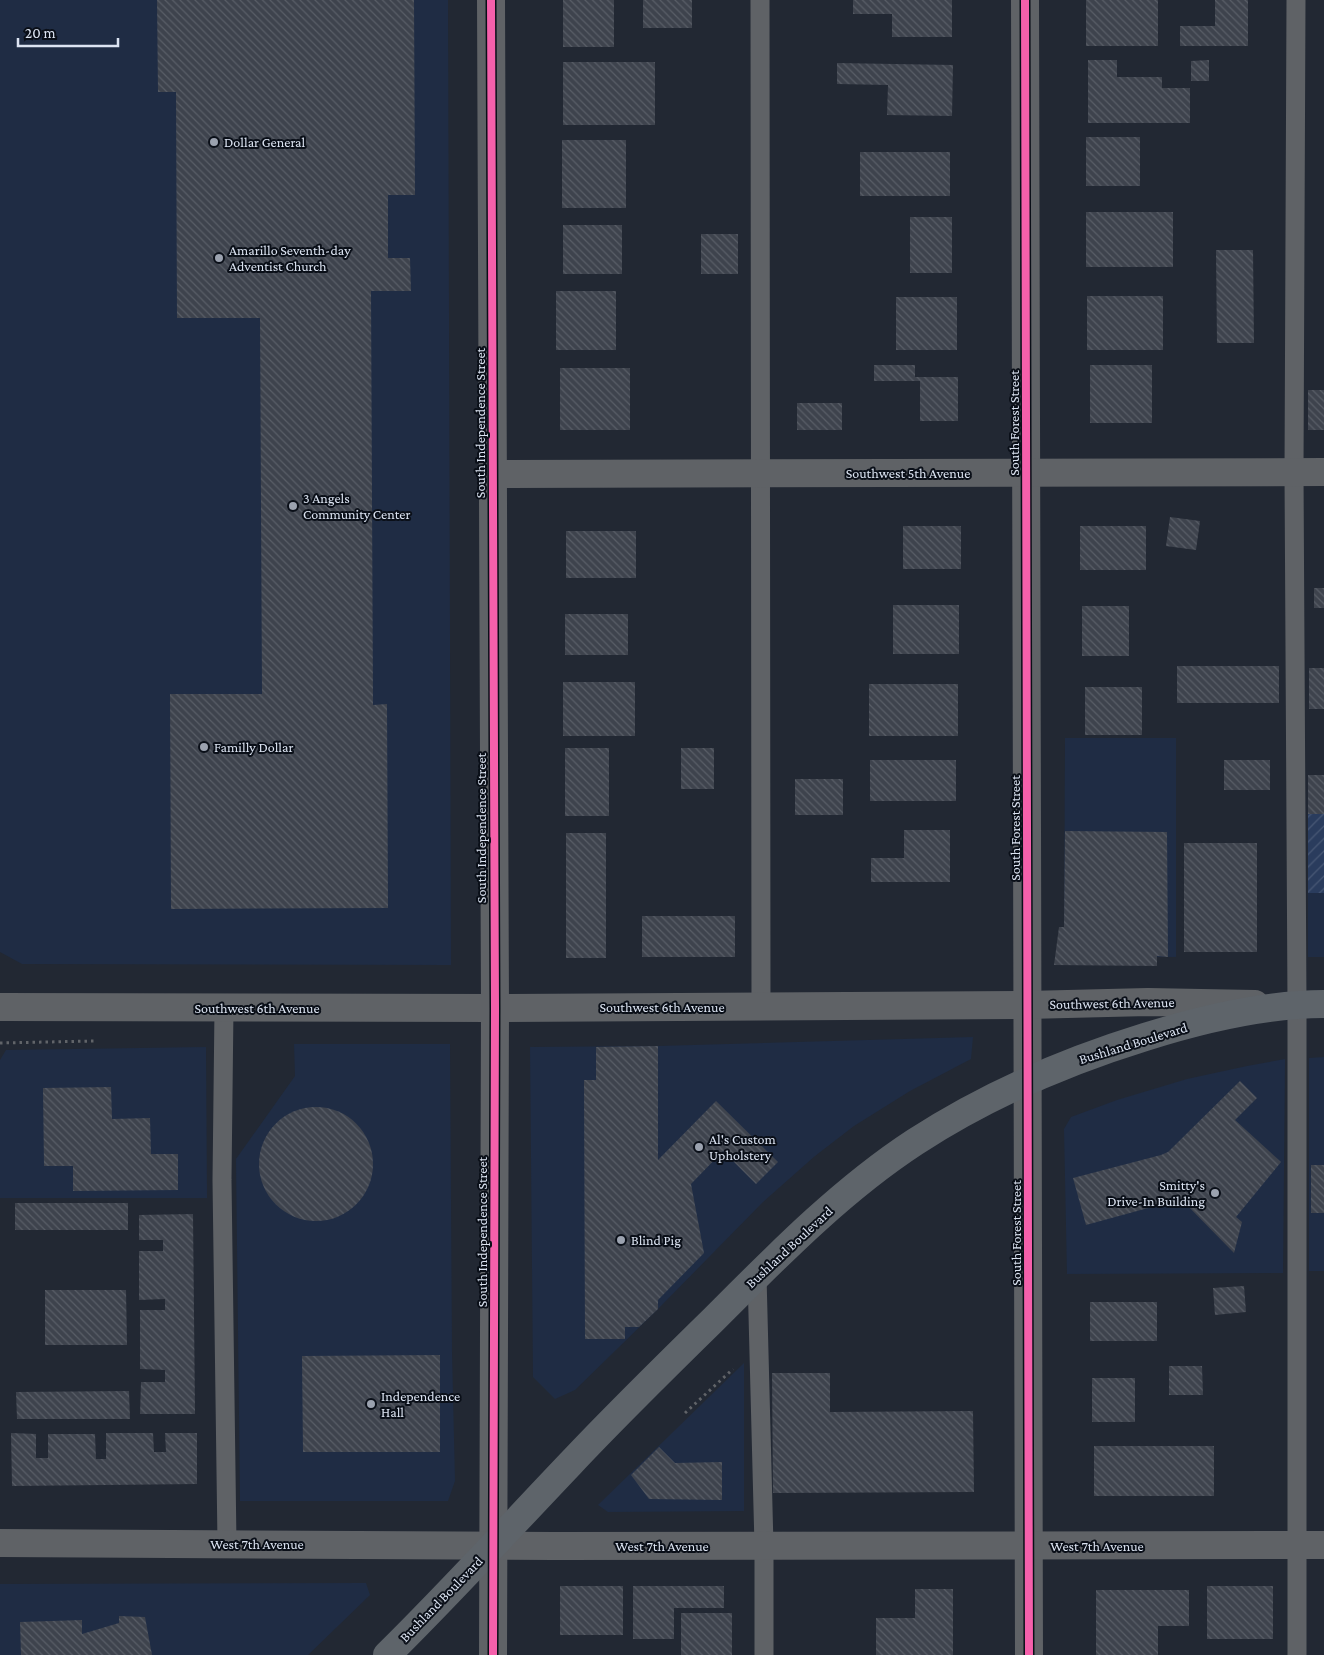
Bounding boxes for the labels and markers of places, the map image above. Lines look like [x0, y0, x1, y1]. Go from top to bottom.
place label: Dollar General [224, 134, 306, 150]
marker: Dollar General [208, 136, 220, 148]
place label: Amarillo Seventh-day Adventist Church [229, 242, 351, 274]
marker: Amarillo Seventh-day Adventist Church [213, 252, 225, 264]
place label: 3 Angels Community Center [303, 490, 410, 522]
marker: 3 Angels Community Center [287, 500, 299, 512]
place label: Familly Dollar [214, 739, 294, 755]
marker: Familly Dollar [198, 741, 210, 753]
place label: Al's Custom Upholstery [709, 1131, 776, 1163]
marker: Al's Custom Upholstery [693, 1141, 705, 1153]
place label: Smitty's Drive-In Building [1107, 1177, 1205, 1209]
marker: Smitty's Drive-In Building [1209, 1187, 1221, 1199]
place label: Blind Pig [631, 1232, 681, 1248]
marker: Blind Pig [615, 1234, 627, 1246]
place label: Independence Hall [381, 1388, 460, 1420]
marker: Independence Hall [365, 1398, 377, 1410]

